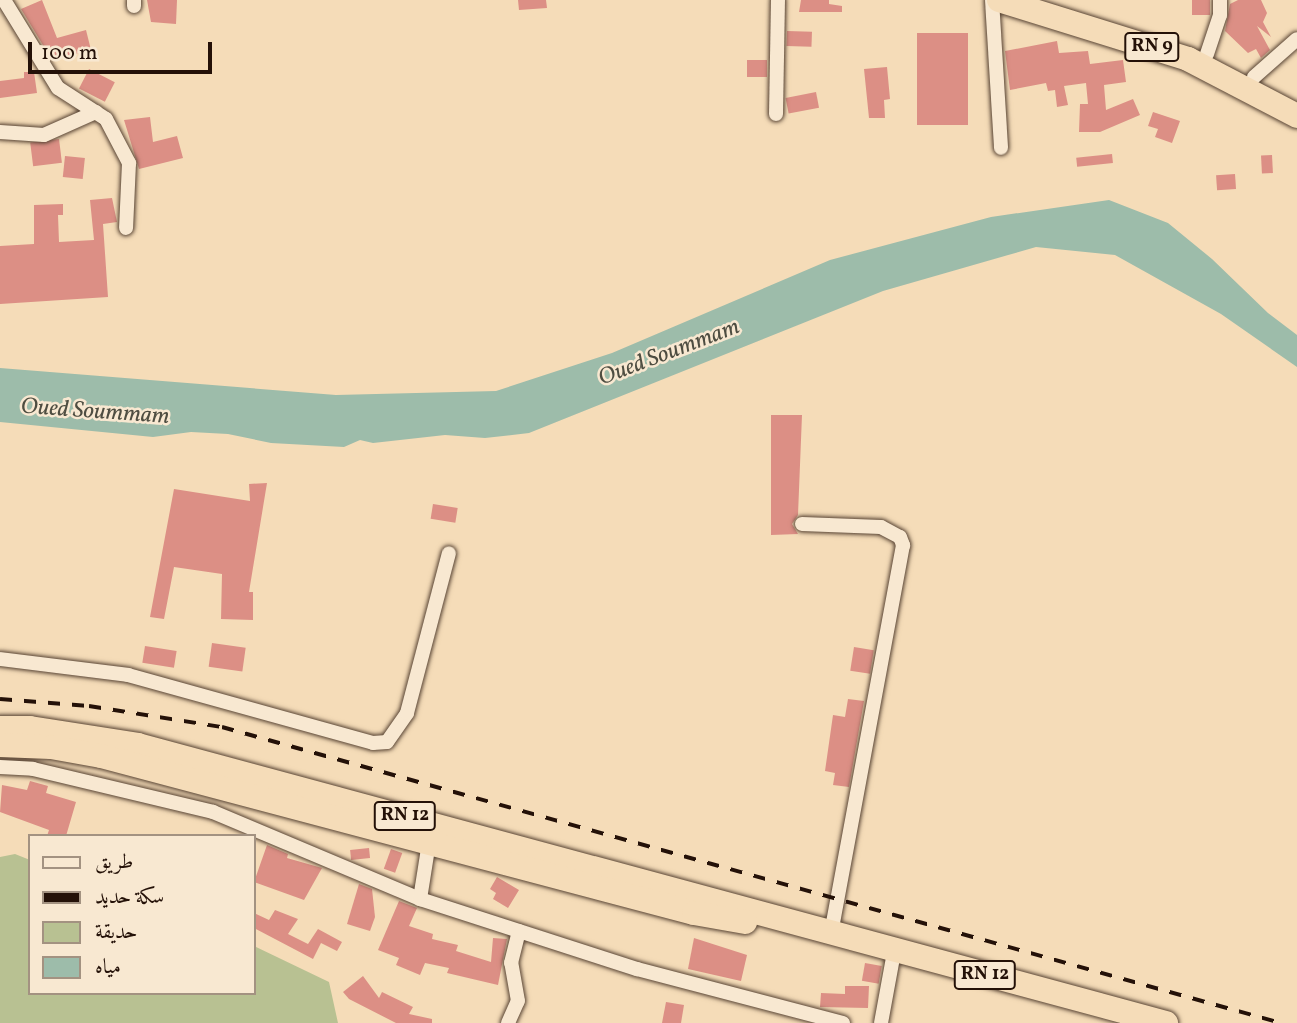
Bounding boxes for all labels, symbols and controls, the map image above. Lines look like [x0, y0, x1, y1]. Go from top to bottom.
scale bar [32, 28, 215, 72]
road number: RN 9 [1124, 32, 1180, 62]
text: 100 m [41, 39, 98, 68]
water label: Oued Soummam [594, 313, 744, 393]
water label: Oued Soummam [20, 393, 170, 431]
road number: RN 12 [374, 800, 436, 832]
legend [28, 834, 256, 995]
text: طريق [95, 848, 133, 877]
text: سكة حديد [95, 883, 164, 912]
text: حديقة [95, 918, 138, 947]
text: مياه [95, 953, 121, 982]
road number: RN 12 [954, 959, 1016, 990]

